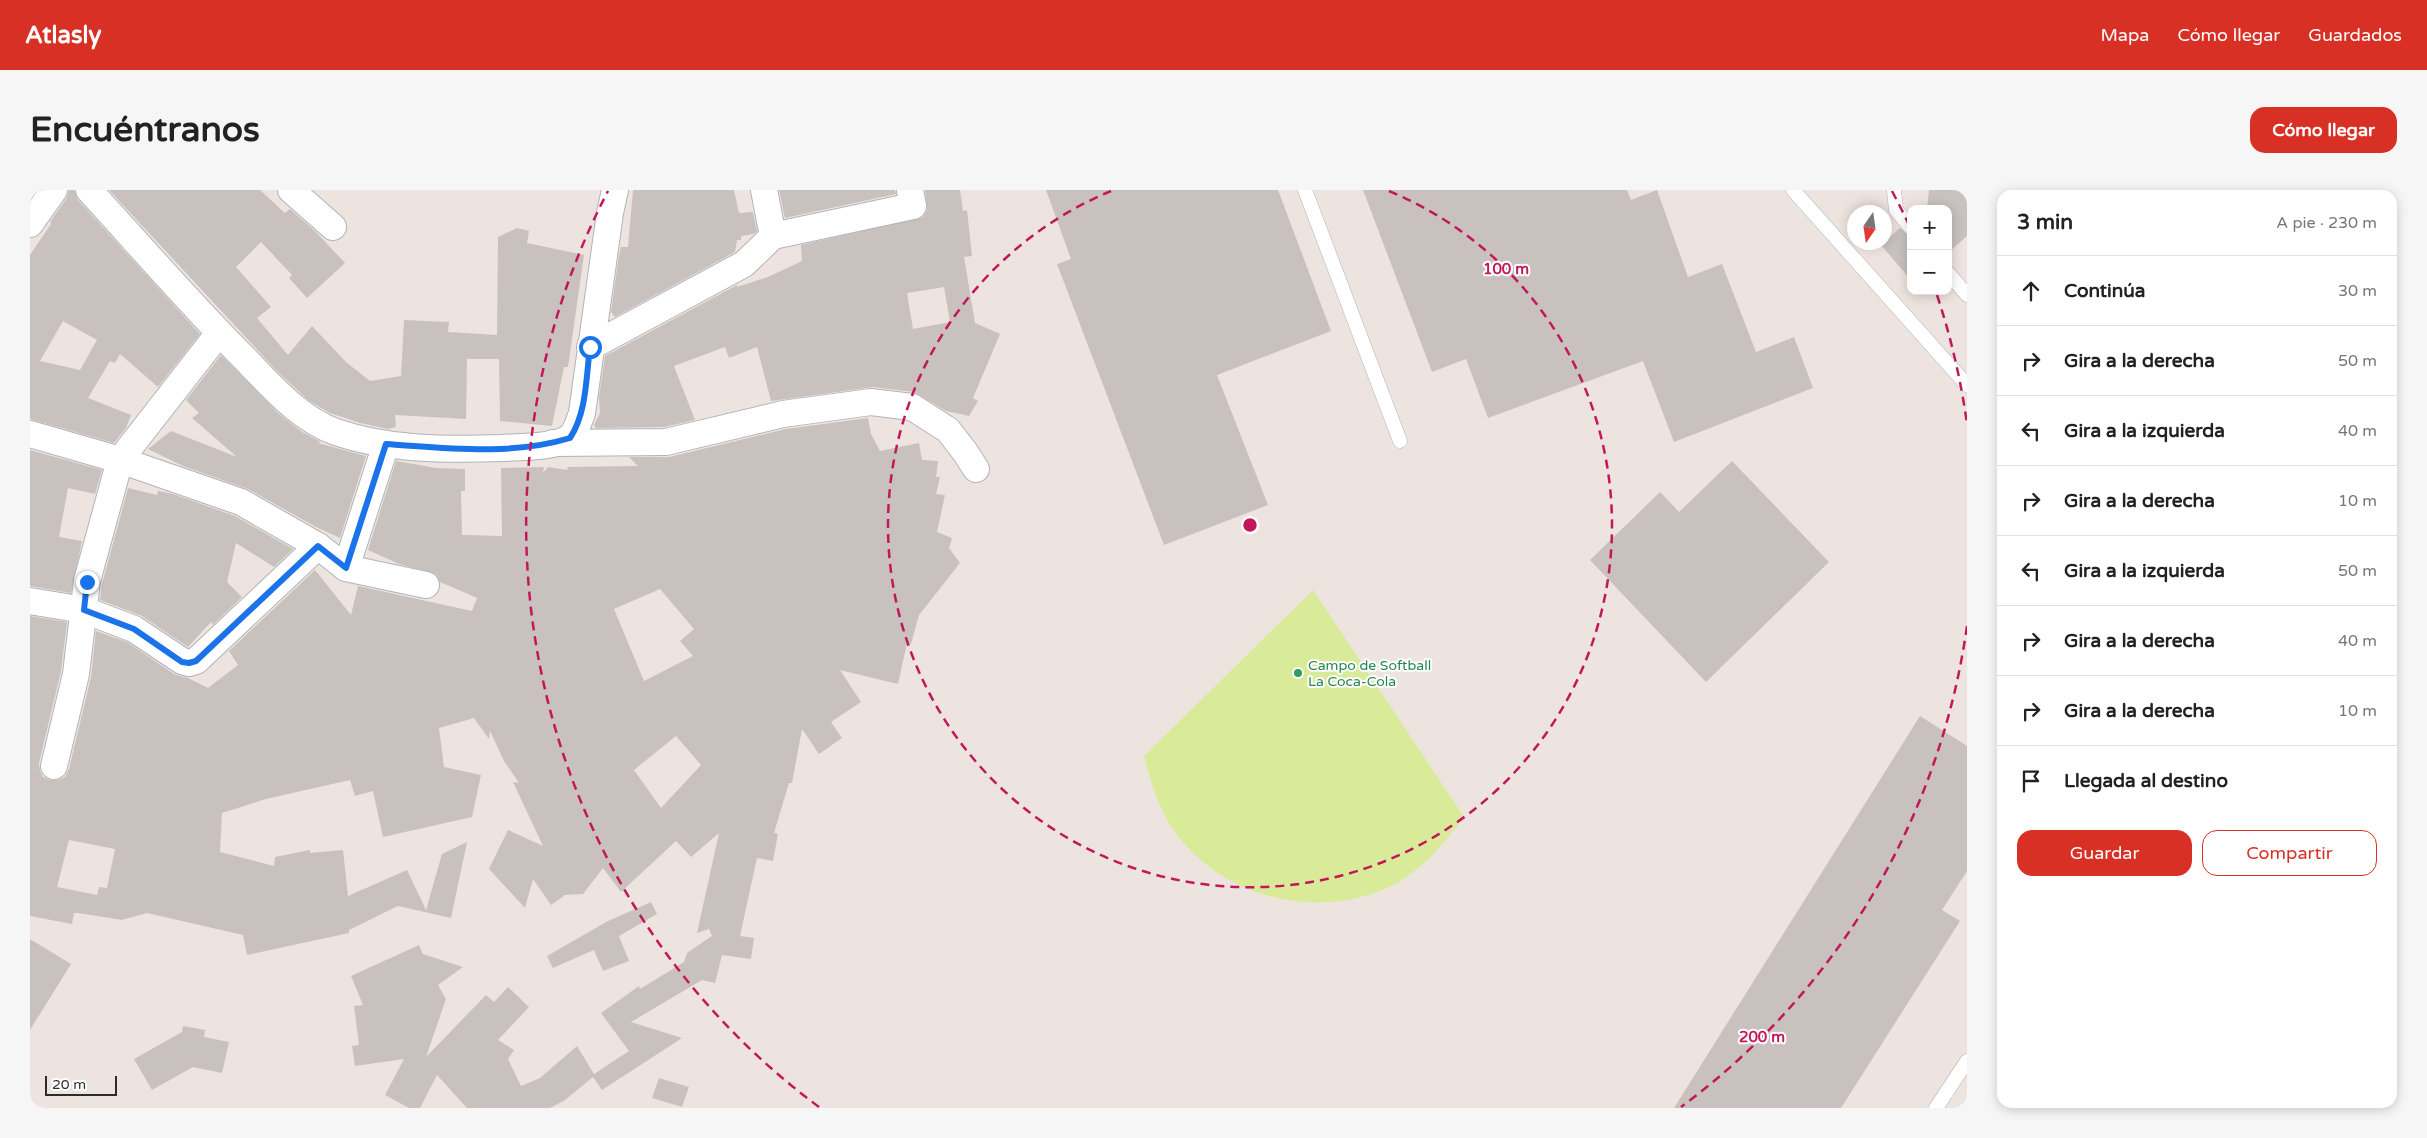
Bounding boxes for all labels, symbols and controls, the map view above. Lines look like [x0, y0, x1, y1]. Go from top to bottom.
text: Atlasly [25, 21, 101, 50]
text: Mapa [2100, 24, 2149, 46]
text: Cómo llegar [2177, 24, 2280, 46]
text: Guardados [2308, 24, 2402, 46]
button: Cómo llegar [2250, 107, 2397, 153]
text: Encuéntranos [30, 109, 260, 151]
north arrow [1847, 205, 1892, 250]
map controls [1907, 205, 1952, 295]
button: + [1907, 205, 1952, 250]
text: 3 min [2017, 210, 2073, 235]
text: A pie · 230 m [2276, 213, 2377, 233]
button: − [1907, 250, 1952, 295]
text: 100 m [1483, 260, 1529, 278]
icon: ahead [2017, 277, 2045, 305]
text: Continúa [2064, 280, 2146, 302]
text: 30 m [2338, 281, 2377, 301]
route start [579, 336, 602, 359]
icon: right [2017, 347, 2045, 375]
text: Gira a la derecha [2064, 350, 2215, 372]
text: 50 m [2338, 351, 2377, 371]
icon: left [2017, 417, 2045, 445]
text: Gira a la izquierda [2064, 420, 2225, 442]
text: 40 m [2338, 421, 2377, 441]
icon: right [2017, 487, 2045, 515]
text: Gira a la derecha [2064, 490, 2215, 512]
text: 10 m [2338, 491, 2377, 511]
centre of rings [1241, 516, 1259, 534]
icon: left [2017, 557, 2045, 585]
text: Gira a la izquierda [2064, 560, 2225, 582]
text: 50 m [2338, 561, 2377, 581]
route end [76, 571, 99, 594]
icon: right [2017, 627, 2045, 655]
text: Gira a la derecha [2064, 630, 2215, 652]
text: 40 m [2338, 631, 2377, 651]
place label: Campo de Softball La Coca-Cola [1308, 657, 1431, 690]
marker: Campo de Softball La Coca-Cola [1292, 667, 1304, 679]
icon: right [2017, 697, 2045, 725]
text: Gira a la derecha [2064, 700, 2215, 722]
text: 10 m [2338, 701, 2377, 721]
icon: arrive [2017, 767, 2045, 795]
text: Llegada al destino [2064, 770, 2228, 792]
button: Guardar [2017, 830, 2192, 876]
button: Compartir [2202, 830, 2377, 876]
text: 200 m [1739, 1028, 1785, 1046]
scale bar [45, 1073, 118, 1096]
text: 20 m [52, 1076, 86, 1093]

